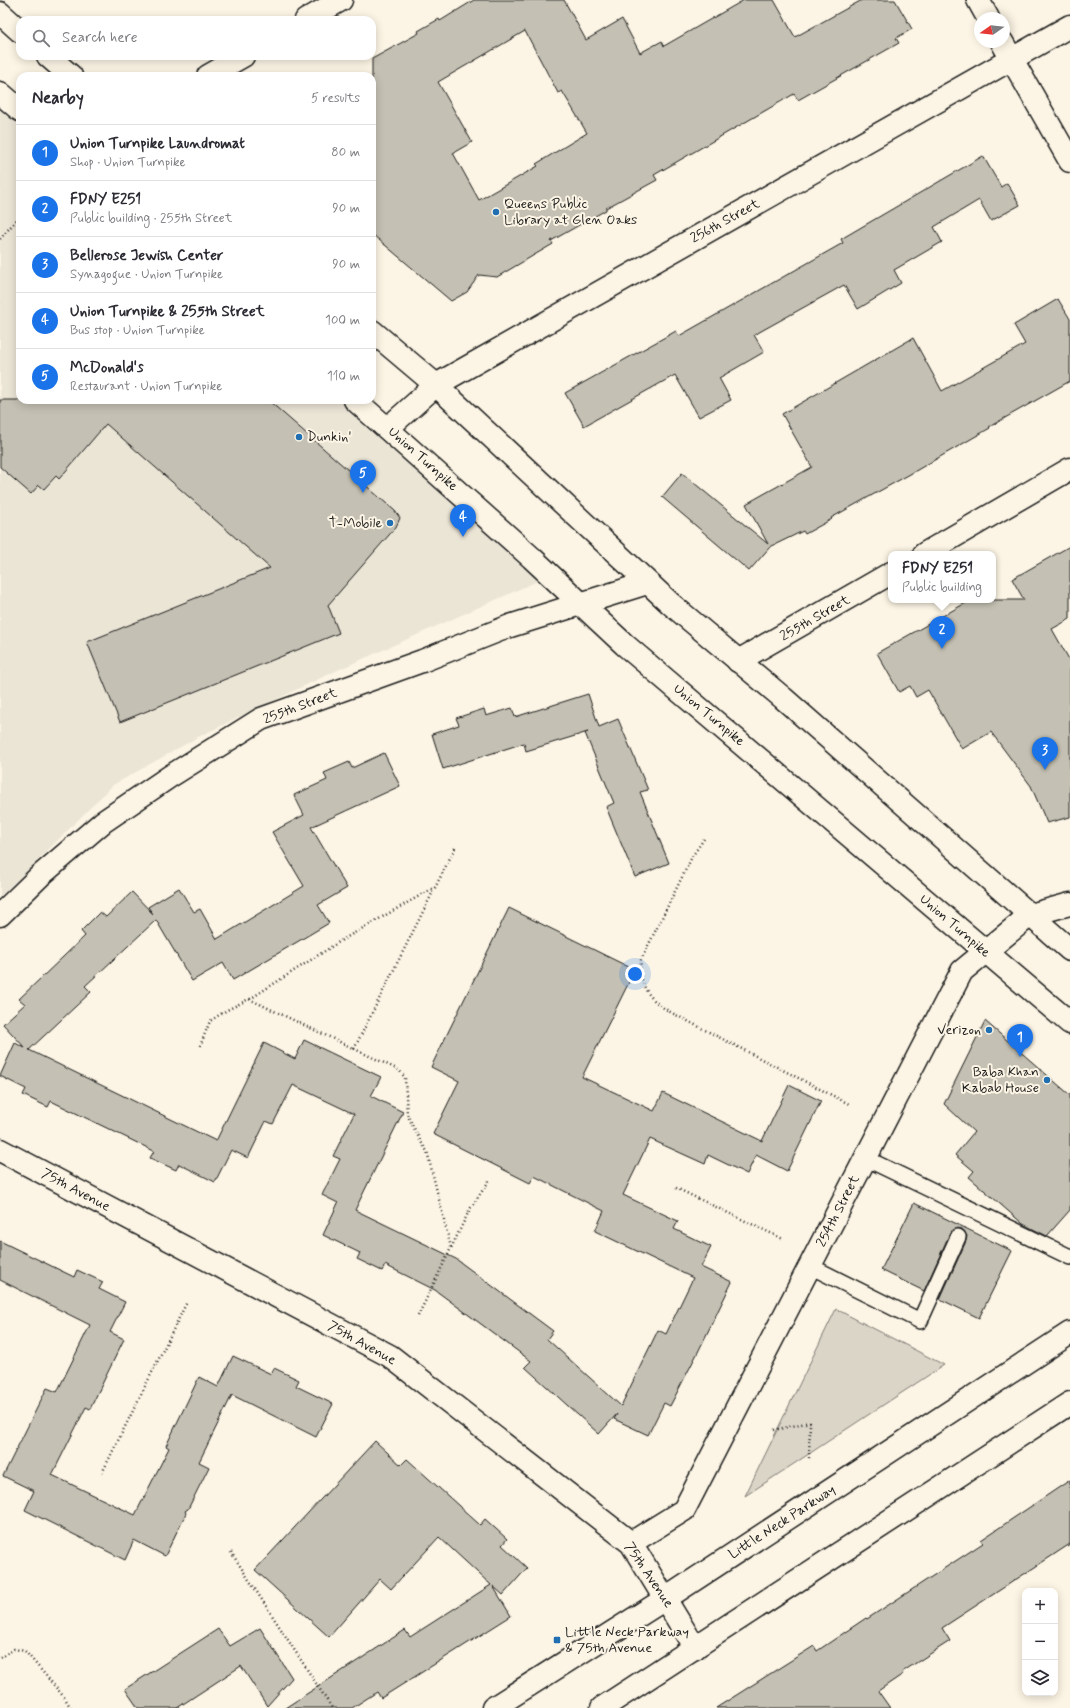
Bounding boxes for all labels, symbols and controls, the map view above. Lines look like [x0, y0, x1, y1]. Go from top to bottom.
north arrow [974, 12, 1010, 48]
search box [16, 16, 376, 60]
icon: search [30, 27, 52, 49]
text: Search here [62, 28, 138, 48]
text: Nearby [32, 87, 84, 109]
text: 5 results [311, 90, 360, 107]
text: Union Turnpike Laundromat [70, 134, 245, 154]
text: 1 [42, 144, 48, 161]
text: 80 m [331, 144, 360, 161]
text: Shop · Union Turnpike [70, 154, 186, 171]
text: FDNY E251 [70, 190, 141, 210]
street label: 256th Street [687, 194, 764, 247]
place label: Queens Public Library at Glen Oaks [504, 195, 637, 229]
text: 2 [42, 200, 48, 217]
text: 90 m [332, 200, 360, 217]
marker: Queens Public Library at Glen Oaks [491, 207, 501, 217]
text: Public building · 255th Street [70, 210, 232, 227]
text: Bellerose Jewish Center [70, 246, 223, 266]
text: 3 [42, 256, 48, 273]
text: 90 m [332, 256, 360, 273]
text: Synagogue · Union Turnpike [70, 266, 223, 283]
text: Union Turnpike & 255th Street [70, 302, 265, 322]
text: 4 [41, 312, 49, 329]
text: 100 m [325, 312, 360, 329]
text: Bus stop · Union Turnpike [70, 322, 205, 339]
text: McDonald's [70, 358, 144, 378]
text: 5 [41, 368, 49, 385]
text: 110 m [327, 368, 360, 385]
text: Restaurant · Union Turnpike [70, 378, 222, 395]
street label: Union Turnpike [384, 423, 462, 495]
place label: Dunkin' [307, 428, 351, 446]
marker: Dunkin' [294, 432, 304, 442]
pin: 5 [350, 460, 376, 493]
pin: 4 [450, 504, 476, 537]
place label: T-Mobile [329, 514, 382, 532]
marker: T-Mobile [385, 518, 395, 528]
popup [888, 551, 996, 603]
text: FDNY E251 [902, 559, 973, 579]
text: Public building [902, 579, 982, 596]
street label: 255th Street [777, 590, 854, 645]
pin: 2 [929, 616, 955, 649]
street label: Union Turnpike [669, 680, 749, 750]
street label: 255th Street [260, 683, 340, 728]
pin: 3 [1032, 737, 1058, 770]
street label: Union Turnpike [916, 890, 994, 962]
your location [625, 964, 645, 984]
place label: Verizon [937, 1021, 981, 1039]
pin: 1 [1007, 1024, 1033, 1057]
marker: Verizon [984, 1025, 994, 1035]
place label: Baba Khan Kabab House [962, 1063, 1039, 1097]
marker: Baba Khan Kabab House [1042, 1075, 1052, 1085]
street label: 75th Avenue [38, 1164, 114, 1216]
street label: 254th Street [812, 1171, 864, 1250]
street label: 75th Avenue [325, 1317, 399, 1369]
street label: Little Neck Parkway [725, 1481, 839, 1563]
street label: 75th Avenue [620, 1539, 678, 1611]
map controls [1022, 1588, 1058, 1696]
button: + [1022, 1588, 1058, 1624]
place label: Little Neck Parkway & 75th Avenue [565, 1623, 689, 1657]
button: − [1022, 1624, 1058, 1660]
marker: Little Neck Parkway & 75th Avenue [552, 1635, 562, 1645]
button: layers [1022, 1660, 1058, 1696]

